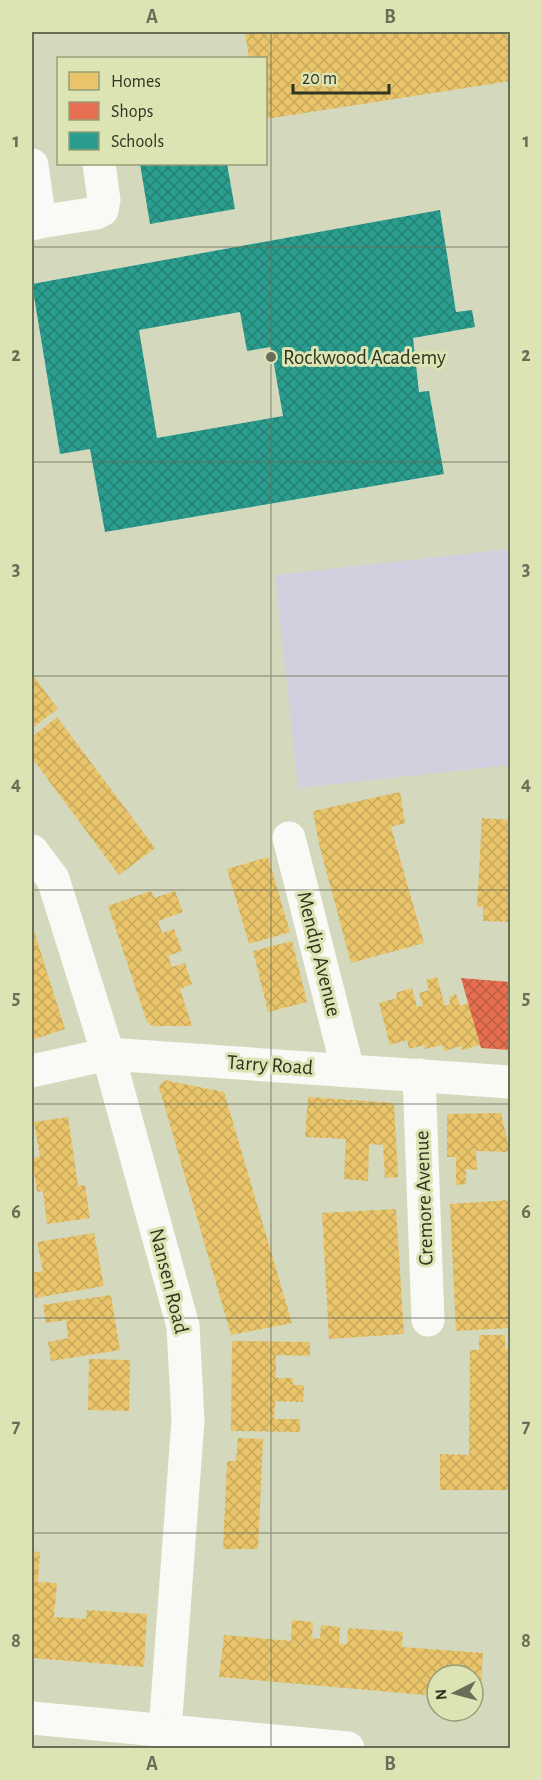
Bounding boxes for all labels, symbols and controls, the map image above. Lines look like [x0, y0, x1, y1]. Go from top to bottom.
text: A [146, 7, 158, 27]
text: B [384, 7, 396, 27]
legend [57, 57, 267, 165]
scale bar [293, 57, 389, 95]
text: 20 m [302, 70, 337, 88]
text: Homes [111, 73, 161, 91]
text: Shops [111, 103, 153, 121]
text: 1 [12, 131, 20, 151]
text: 1 [522, 131, 530, 151]
text: Schools [111, 133, 164, 151]
text: 2 [11, 345, 21, 365]
text: 2 [521, 345, 531, 365]
place label: Rockwood Academy [283, 347, 446, 368]
marker: Rockwood Academy [264, 350, 278, 364]
text: 3 [12, 559, 20, 579]
text: 3 [522, 559, 530, 579]
text: 4 [11, 774, 21, 794]
text: 4 [521, 774, 531, 794]
street label: Mendip Avenue [293, 889, 345, 1019]
text: 5 [12, 988, 20, 1008]
text: 5 [522, 988, 530, 1008]
street label: Tarry Road [226, 1052, 314, 1078]
street label: Cremore Avenue [411, 1130, 437, 1266]
text: 6 [11, 1202, 21, 1222]
text: 6 [521, 1202, 531, 1222]
street label: Nansen Road [146, 1226, 192, 1336]
text: 7 [12, 1416, 21, 1436]
text: 7 [522, 1416, 531, 1436]
text: 8 [11, 1631, 21, 1651]
text: 8 [521, 1631, 531, 1651]
north arrow [425, 1663, 485, 1723]
text: N [433, 1688, 450, 1701]
text: A [146, 1754, 158, 1774]
text: B [384, 1754, 396, 1774]

